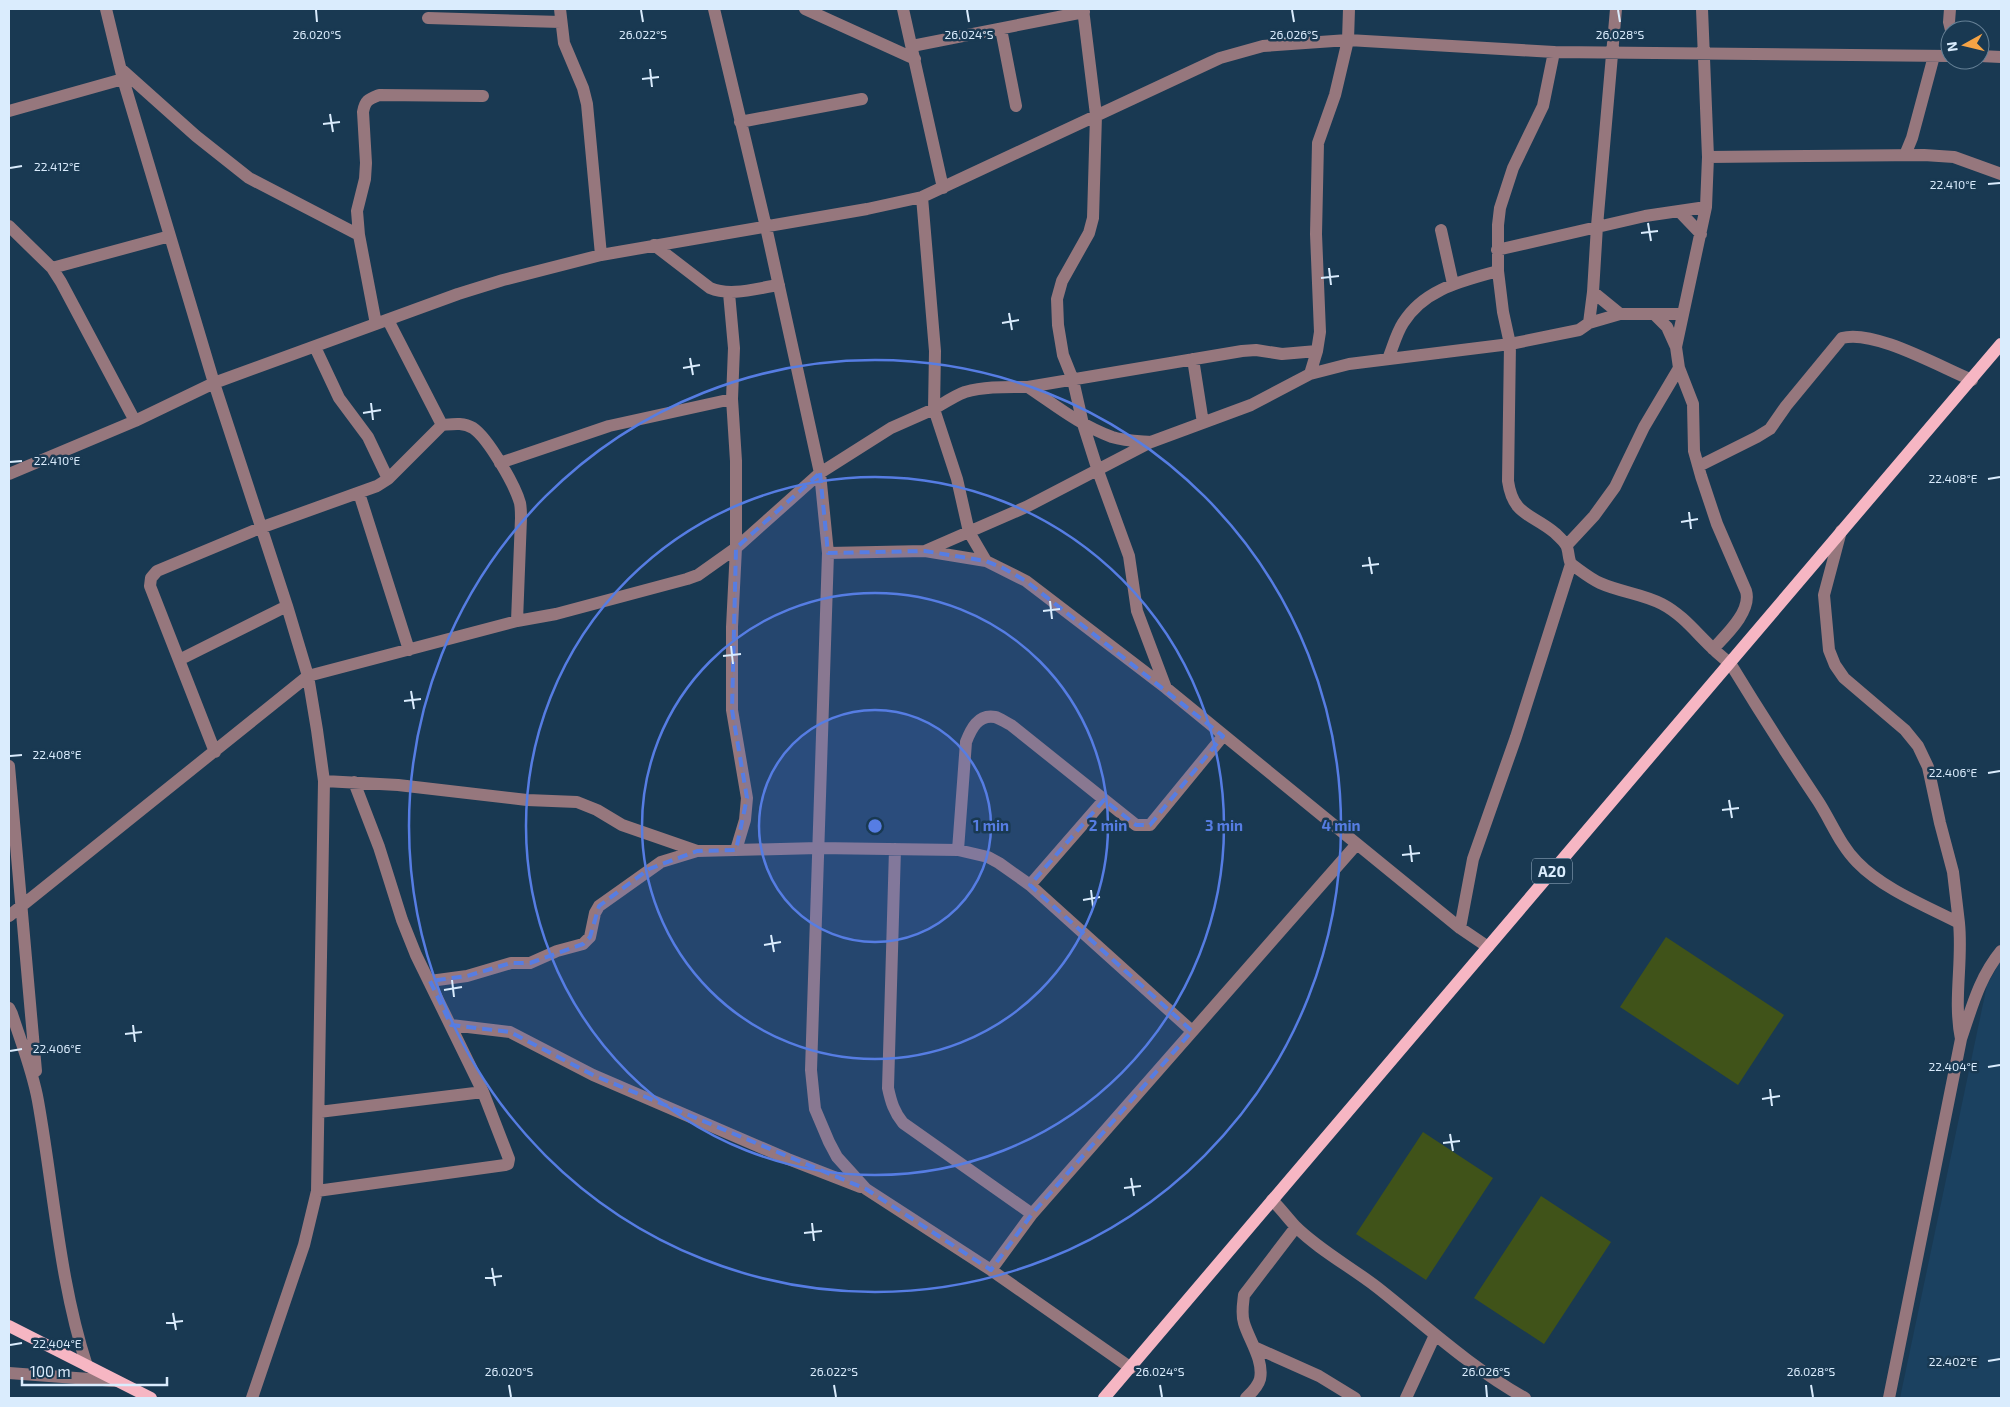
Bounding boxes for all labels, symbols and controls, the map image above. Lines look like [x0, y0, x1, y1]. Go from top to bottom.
north arrow [1940, 20, 1990, 70]
text: 26.020°S [293, 27, 342, 41]
text: 26.022°S [619, 27, 667, 41]
text: 26.024°S [945, 27, 994, 41]
text: 26.026°S [1270, 27, 1318, 41]
text: 26.028°S [1596, 27, 1645, 41]
text: N [1943, 41, 1961, 53]
text: 22.412°E [34, 159, 80, 173]
text: 22.410°E [1930, 177, 1977, 191]
text: 22.410°E [34, 453, 81, 467]
text: 22.408°E [1928, 471, 1978, 485]
text: 22.408°E [32, 747, 82, 761]
text: 22.406°E [1929, 765, 1978, 779]
text: 1 min [973, 816, 1009, 834]
text: 2 min [1089, 816, 1127, 834]
text: 3 min [1205, 816, 1243, 834]
text: 4 min [1321, 816, 1361, 834]
centre of rings [866, 817, 884, 835]
road number: A20 [1532, 858, 1572, 884]
text: 22.406°E [33, 1041, 82, 1055]
text: 22.404°E [1928, 1059, 1978, 1073]
text: 22.404°E [32, 1336, 82, 1350]
scale bar [22, 1354, 168, 1386]
text: 22.402°E [1929, 1354, 1978, 1368]
text: 100 m [30, 1362, 71, 1380]
text: 26.020°S [485, 1364, 534, 1378]
text: 26.022°S [810, 1364, 858, 1378]
text: 26.024°S [1136, 1364, 1185, 1378]
text: 26.026°S [1462, 1364, 1510, 1378]
text: 26.028°S [1787, 1364, 1836, 1378]

